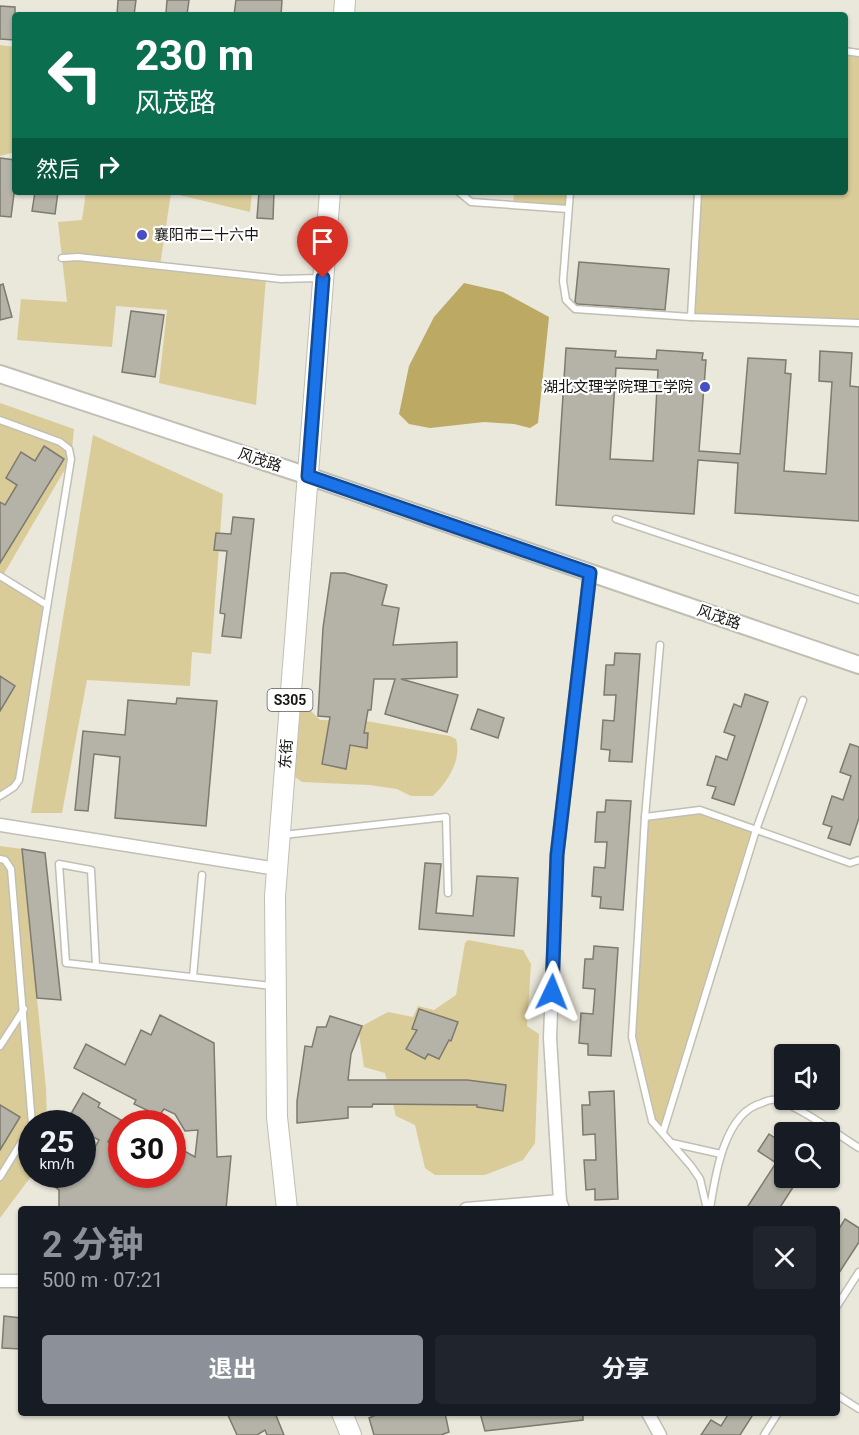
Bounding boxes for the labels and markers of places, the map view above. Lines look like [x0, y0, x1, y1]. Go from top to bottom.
pin [297, 216, 348, 278]
place label: 襄阳市二十六中 [154, 226, 259, 244]
marker: 襄阳市二十六中 [135, 228, 149, 242]
place label: 湖北文理学院理工学院 [543, 378, 693, 396]
marker: 湖北文理学院理工学院 [698, 380, 712, 394]

